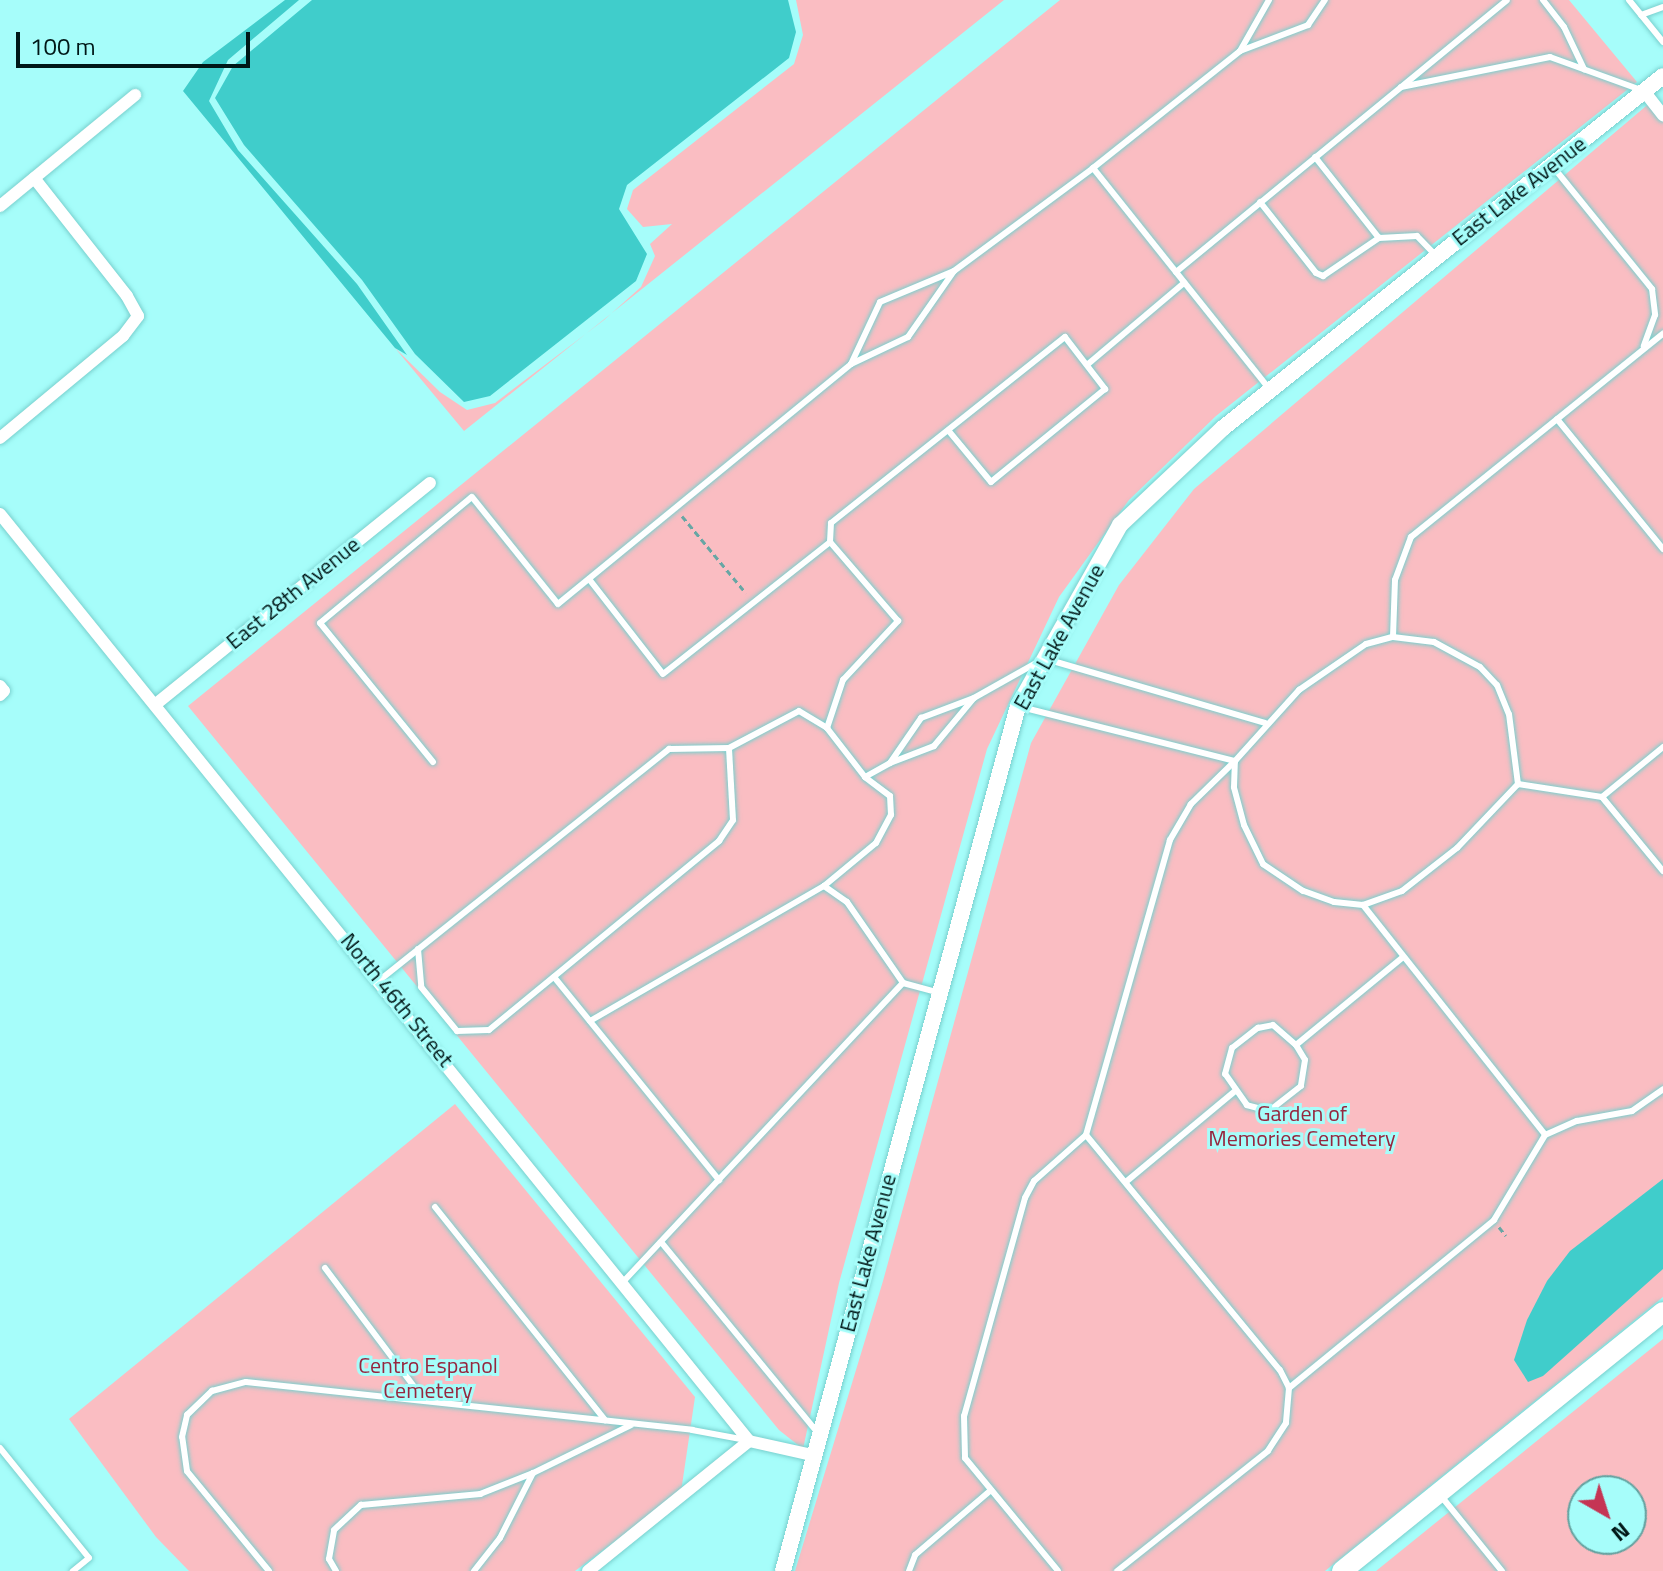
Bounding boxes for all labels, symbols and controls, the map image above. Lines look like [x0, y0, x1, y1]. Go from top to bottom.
scale bar [20, 16, 254, 66]
text: 100 m [30, 28, 96, 64]
street label: East Lake Avenue [1447, 131, 1591, 251]
street label: East 28th Avenue [221, 531, 365, 655]
street label: East Lake Avenue [1008, 560, 1110, 714]
street label: North 46th Street [335, 928, 459, 1072]
park label: Garden of Memories Cemetery [1208, 1100, 1396, 1152]
street label: East Lake Avenue [834, 1171, 902, 1335]
park label: Centro Espanol Cemetery [358, 1352, 498, 1404]
north arrow [1567, 1475, 1647, 1555]
text: N [1604, 1514, 1637, 1550]

